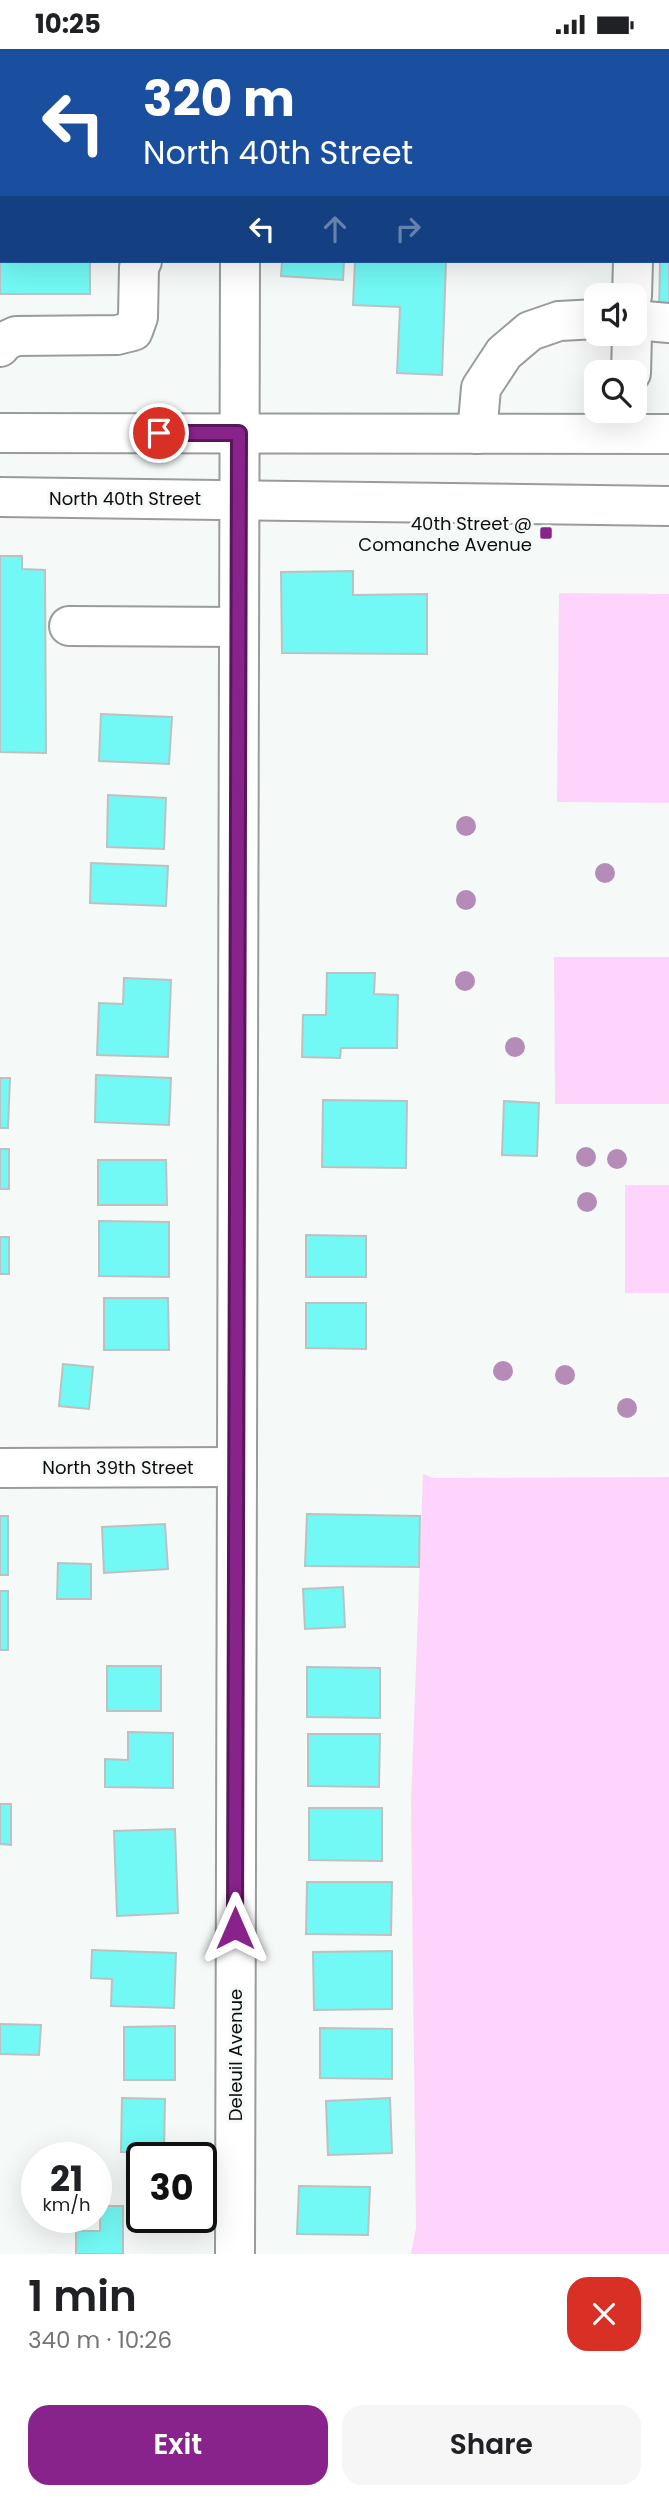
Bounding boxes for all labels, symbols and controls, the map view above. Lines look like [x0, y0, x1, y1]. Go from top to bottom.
text: 10:25 [35, 6, 101, 42]
text: 320 m [143, 65, 295, 133]
icon: left [28, 77, 119, 168]
text: North 40th Street [143, 130, 413, 175]
icon: left [243, 210, 281, 248]
icon: ahead [316, 210, 354, 248]
icon: right [389, 210, 427, 248]
map controls [584, 283, 647, 423]
button: sound [584, 283, 647, 346]
button: search [584, 360, 647, 423]
pin [129, 403, 189, 463]
icon: arrive [140, 414, 178, 452]
street label: North 40th Street [49, 486, 201, 511]
place label: 40th Street @ Comanche Avenue [358, 511, 532, 557]
marker: 40th Street @ Comanche Avenue [538, 525, 554, 541]
street label: North 39th Street [42, 1455, 194, 1480]
position arrow [198, 1891, 272, 1965]
street label: Deleuil Avenue [223, 1989, 248, 2121]
speed limit sign: 30 [126, 2142, 217, 2233]
text: 21 [50, 2154, 83, 2203]
text: km/h [43, 2192, 90, 2217]
text: 1 min [28, 2267, 137, 2326]
button: close [567, 2277, 641, 2351]
text: 340 m · 10:26 [28, 2324, 172, 2356]
button: Exit [28, 2405, 328, 2485]
button: Share [342, 2405, 641, 2485]

